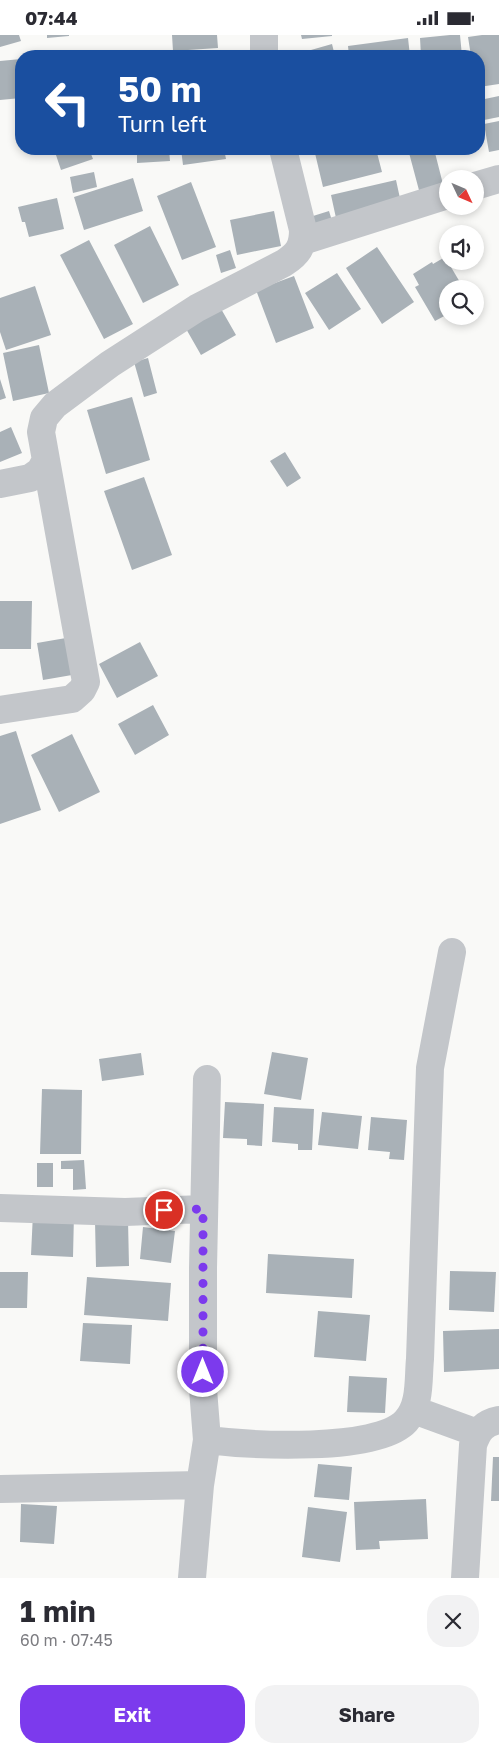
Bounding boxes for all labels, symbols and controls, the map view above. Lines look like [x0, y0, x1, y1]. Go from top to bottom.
text: 07:44 [25, 6, 78, 29]
text: 50 m [118, 68, 201, 110]
icon: left [35, 70, 100, 135]
text: Turn left [118, 110, 207, 137]
north arrow [439, 170, 484, 215]
map controls [439, 170, 484, 325]
button: sound [439, 225, 484, 270]
button: search [439, 280, 484, 325]
pin [143, 1189, 185, 1231]
icon: arrive [150, 1196, 178, 1224]
position arrow [176, 1345, 228, 1397]
text: 1 min [20, 1593, 96, 1629]
button: close [427, 1595, 479, 1647]
text: 60 m · 07:45 [20, 1630, 113, 1650]
button: Exit [20, 1685, 245, 1743]
button: Share [255, 1685, 479, 1743]

